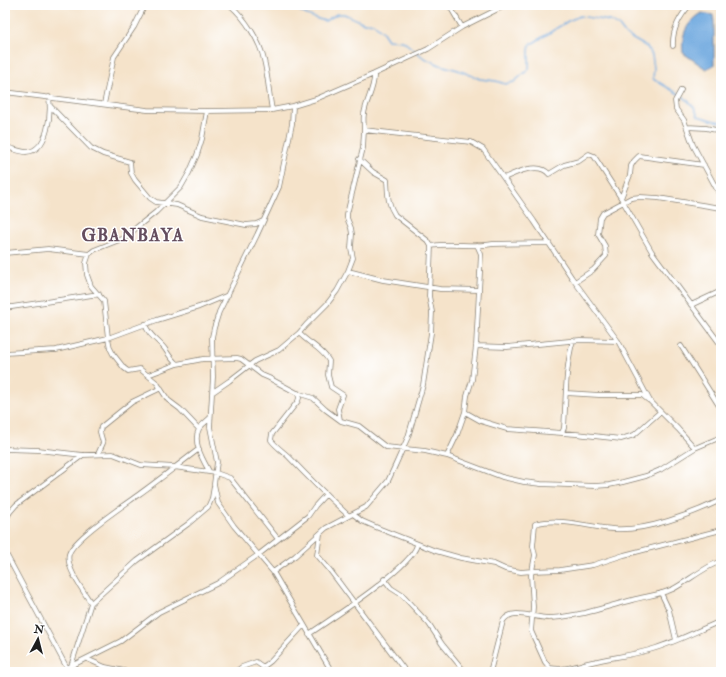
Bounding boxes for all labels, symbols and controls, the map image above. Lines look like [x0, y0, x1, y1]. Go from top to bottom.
district label: GBANBAYA [82, 225, 184, 246]
north arrow [18, 619, 58, 659]
text: N [32, 622, 46, 637]

